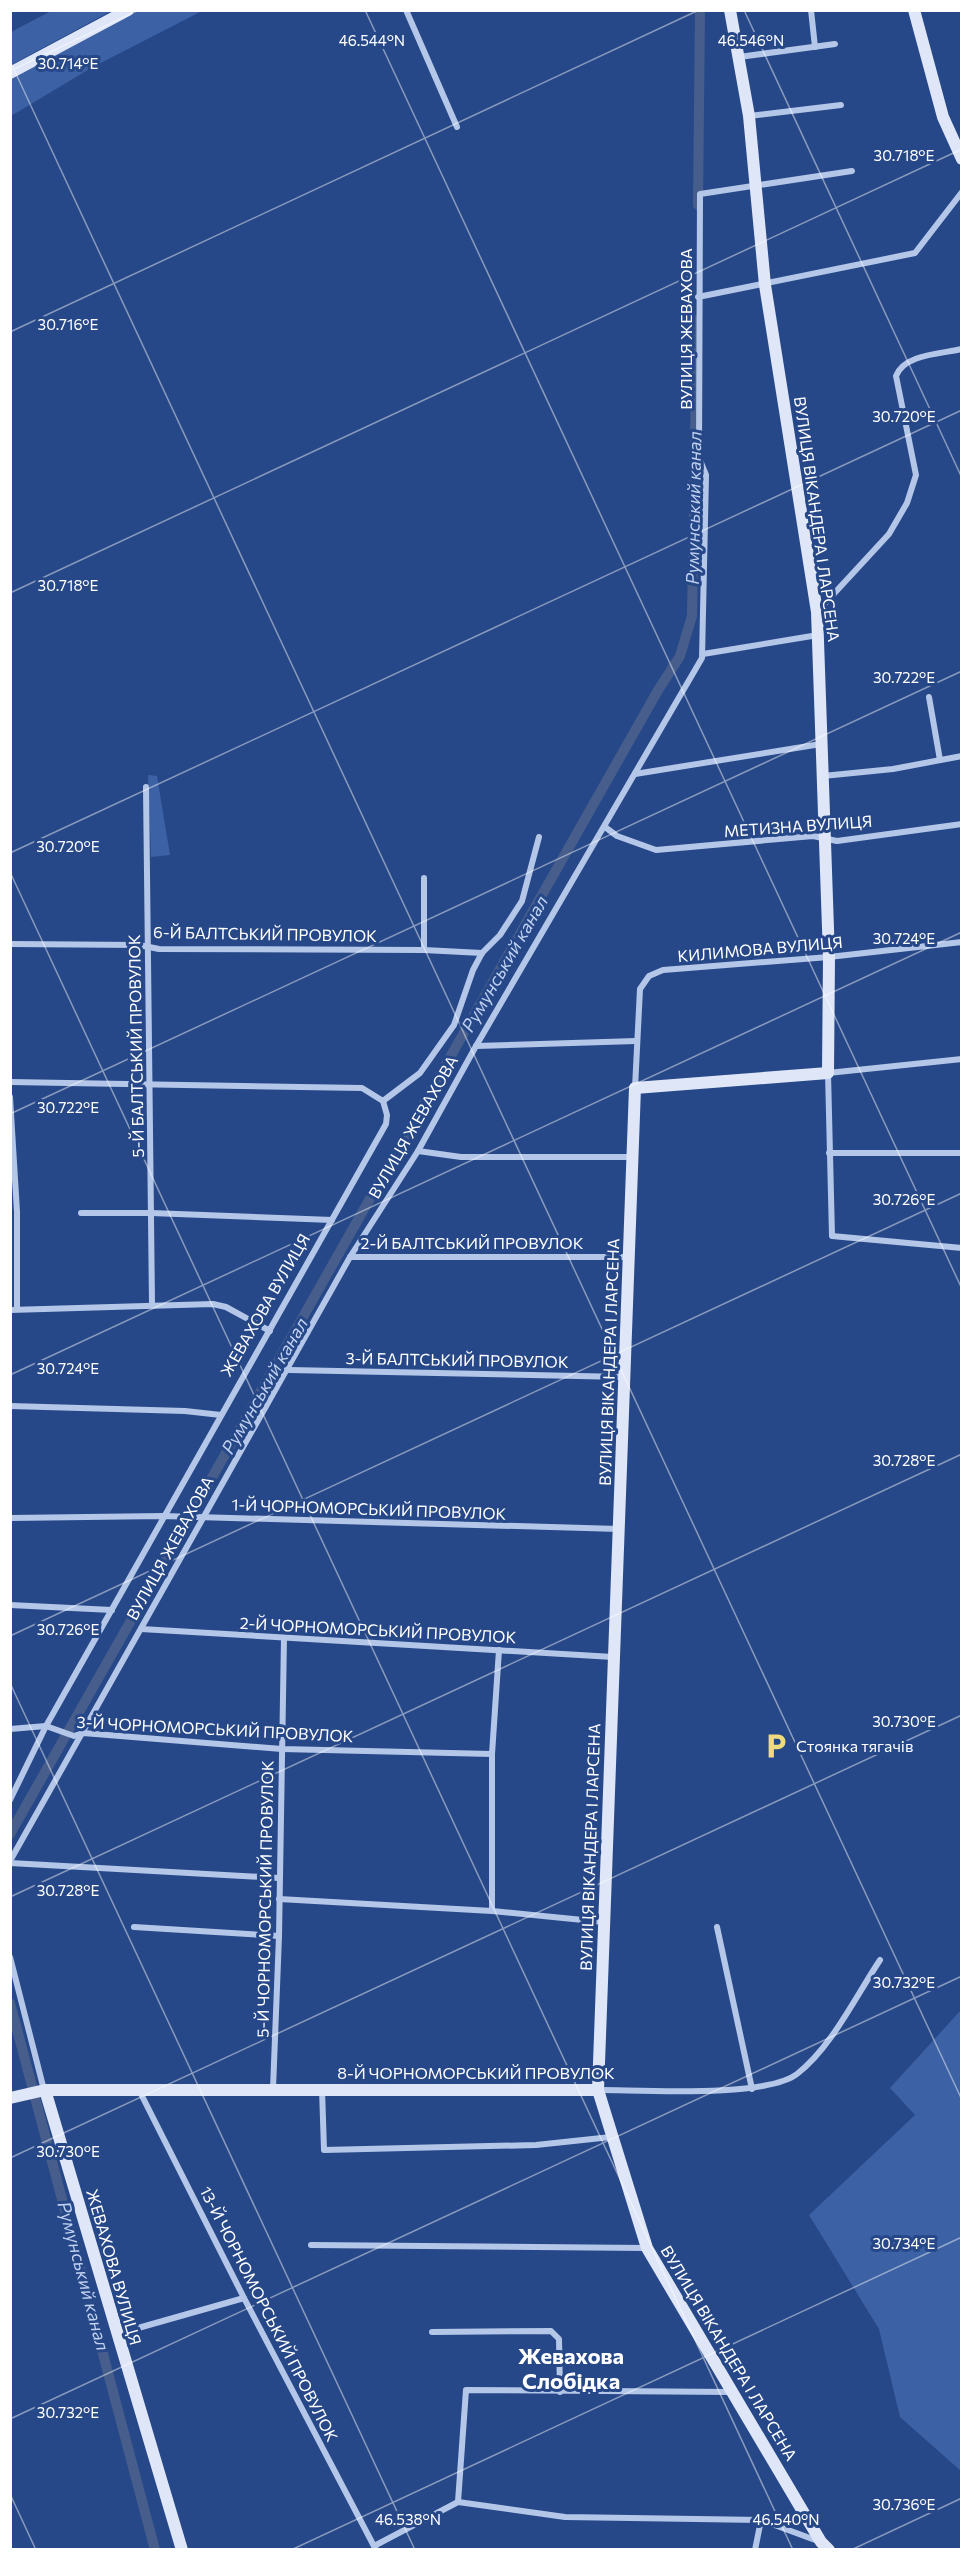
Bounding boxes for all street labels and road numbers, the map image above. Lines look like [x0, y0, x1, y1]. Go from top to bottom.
street label: ВУЛИЦЯ ЖЕВАХОВА [676, 248, 695, 410]
street label: ВУЛИЦЯ ВІКАНДЕРА І ЛАРСЕНА [791, 395, 844, 643]
street label: МЕТИЗНА ВУЛИЦЯ [723, 811, 873, 840]
street label: 6-Й БАЛТСЬКИЙ ПРОВУЛОК [153, 922, 377, 945]
street label: КИЛИМОВА ВУЛИЦЯ [677, 932, 843, 965]
street label: 5-Й БАЛТСЬКИЙ ПРОВУЛОК [124, 934, 147, 1158]
street label: ВУЛИЦЯ ЖЕВАХОВА [364, 1052, 461, 1201]
street label: ЖЕВАХОВА ВУЛИЦЯ [216, 1230, 313, 1379]
street label: 2-Й БАЛТСЬКИЙ ПРОВУЛОК [361, 1233, 584, 1252]
street label: ВУЛИЦЯ ВІКАНДЕРА І ЛАРСЕНА [595, 1238, 622, 1486]
street label: 3-Й БАЛТСЬКИЙ ПРОВУЛОК [345, 1348, 569, 1371]
street label: ВУЛИЦЯ ЖЕВАХОВА [122, 1472, 217, 1623]
street label: 1-Й ЧОРНОМОРСЬКИЙ ПРОВУЛОК [231, 1494, 507, 1523]
street label: 2-Й ЧОРНОМОРСЬКИЙ ПРОВУЛОК [239, 1613, 517, 1646]
street label: 3-Й ЧОРНОМОРСЬКИЙ ПРОВУЛОК [76, 1712, 354, 1745]
street label: ВУЛИЦЯ ВІКАНДЕРА І ЛАРСЕНА [576, 1723, 603, 1971]
street label: 5-Й ЧОРНОМОРСЬКИЙ ПРОВУЛОК [253, 1760, 276, 2038]
street label: 8-Й ЧОРНОМОРСЬКИЙ ПРОВУЛОК [337, 2063, 615, 2082]
street label: 13-Й ЧОРНОМОРСЬКИЙ ПРОВУЛОК [197, 2183, 342, 2445]
street label: ЖЕВАХОВА ВУЛИЦЯ [83, 2187, 146, 2347]
street label: ВУЛИЦЯ ВІКАНДЕРА І ЛАРСЕНА [658, 2242, 801, 2464]

